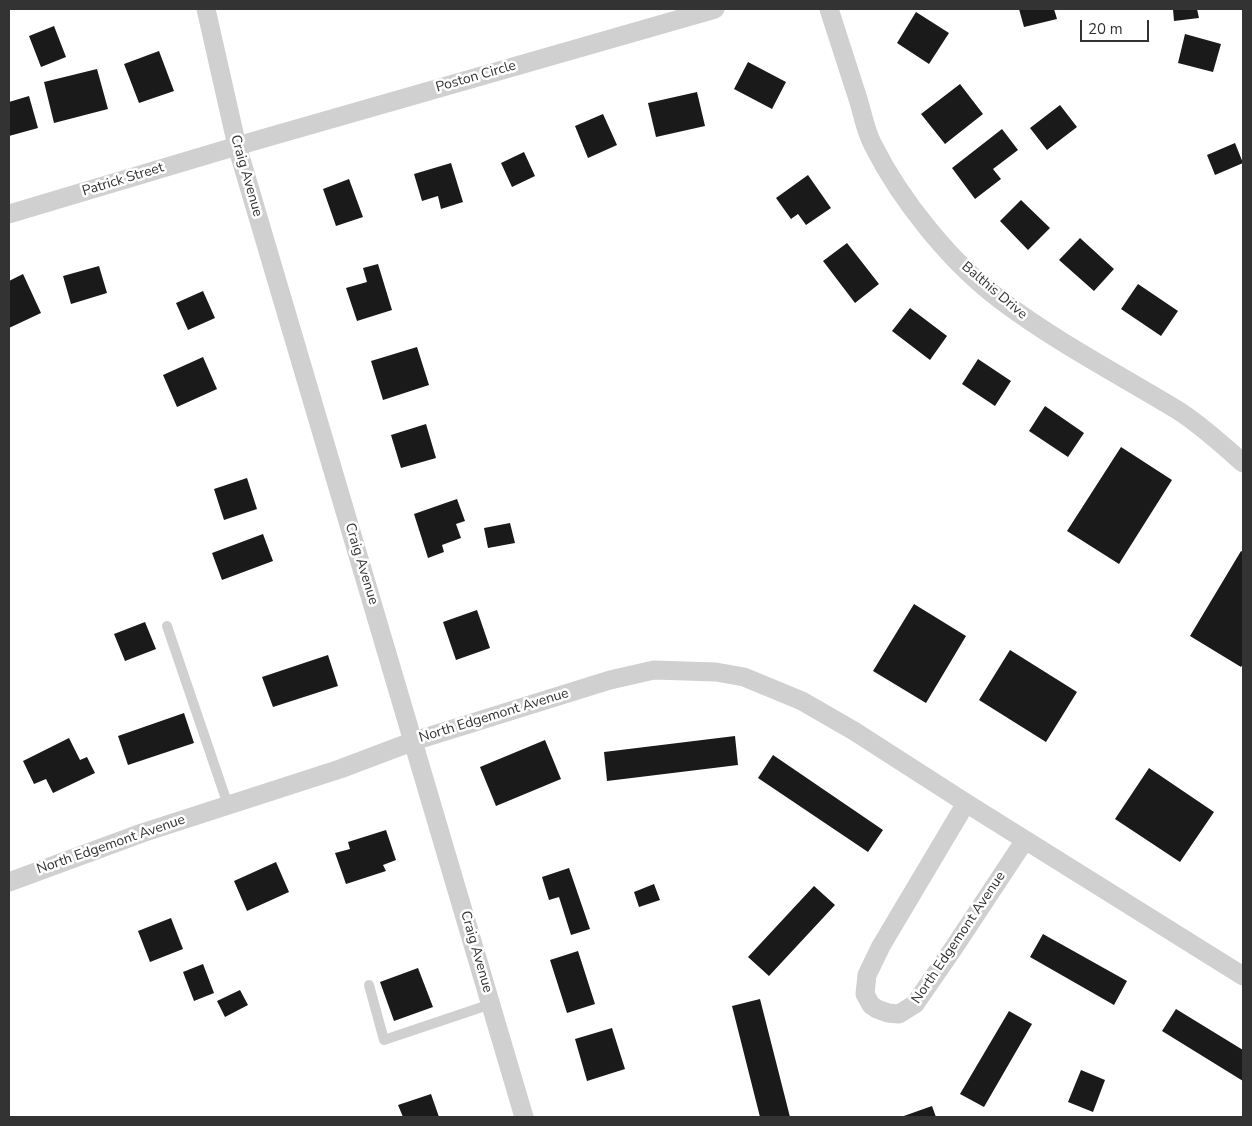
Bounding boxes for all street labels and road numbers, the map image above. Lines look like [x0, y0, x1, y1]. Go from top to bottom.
street label: Poston Circle [434, 58, 518, 96]
street label: Craig Avenue [226, 133, 266, 219]
street label: Patrick Street [80, 160, 166, 200]
street label: Balthis Drive [958, 259, 1030, 323]
street label: Craig Avenue [341, 521, 381, 607]
street label: North Edgemont Avenue [417, 685, 571, 747]
street label: North Edgemont Avenue [35, 812, 187, 878]
street label: North Edgemont Avenue [908, 869, 1010, 1007]
street label: Craig Avenue [456, 909, 496, 995]

